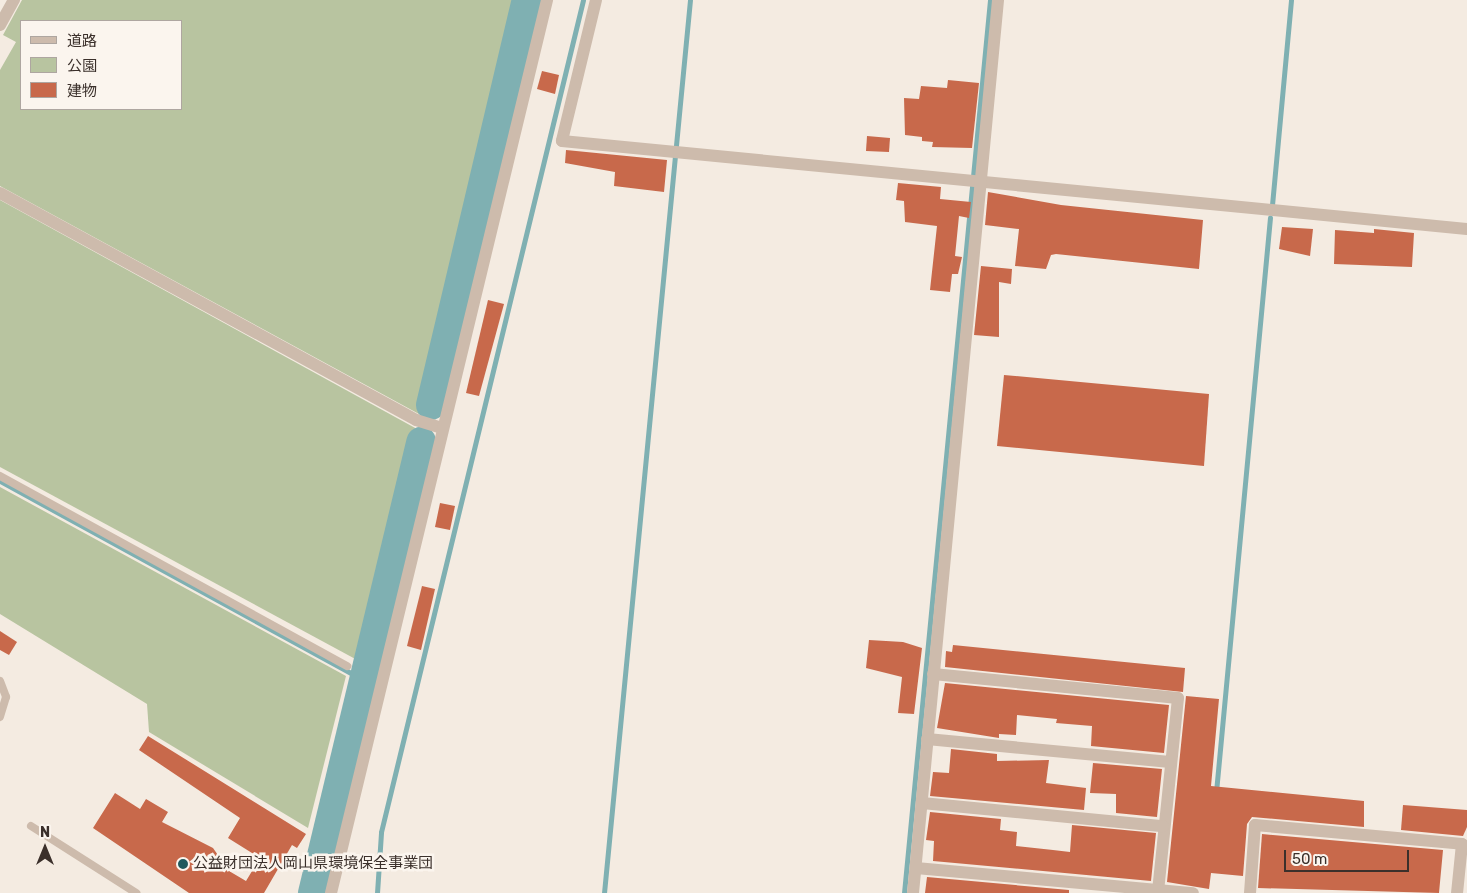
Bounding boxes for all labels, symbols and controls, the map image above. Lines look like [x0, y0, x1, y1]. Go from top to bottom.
legend [20, 20, 182, 110]
text: 道路 [67, 32, 97, 50]
text: 公園 [67, 57, 97, 75]
text: 建物 [67, 82, 97, 100]
north arrow [20, 823, 70, 873]
text: N [40, 824, 50, 841]
scale bar [1287, 840, 1412, 872]
text: 50 m [1292, 850, 1327, 868]
place label: 公益財団法人岡山県環境保全事業団 [193, 855, 433, 873]
marker: 公益財団法人岡山県環境保全事業団 [177, 858, 189, 870]

